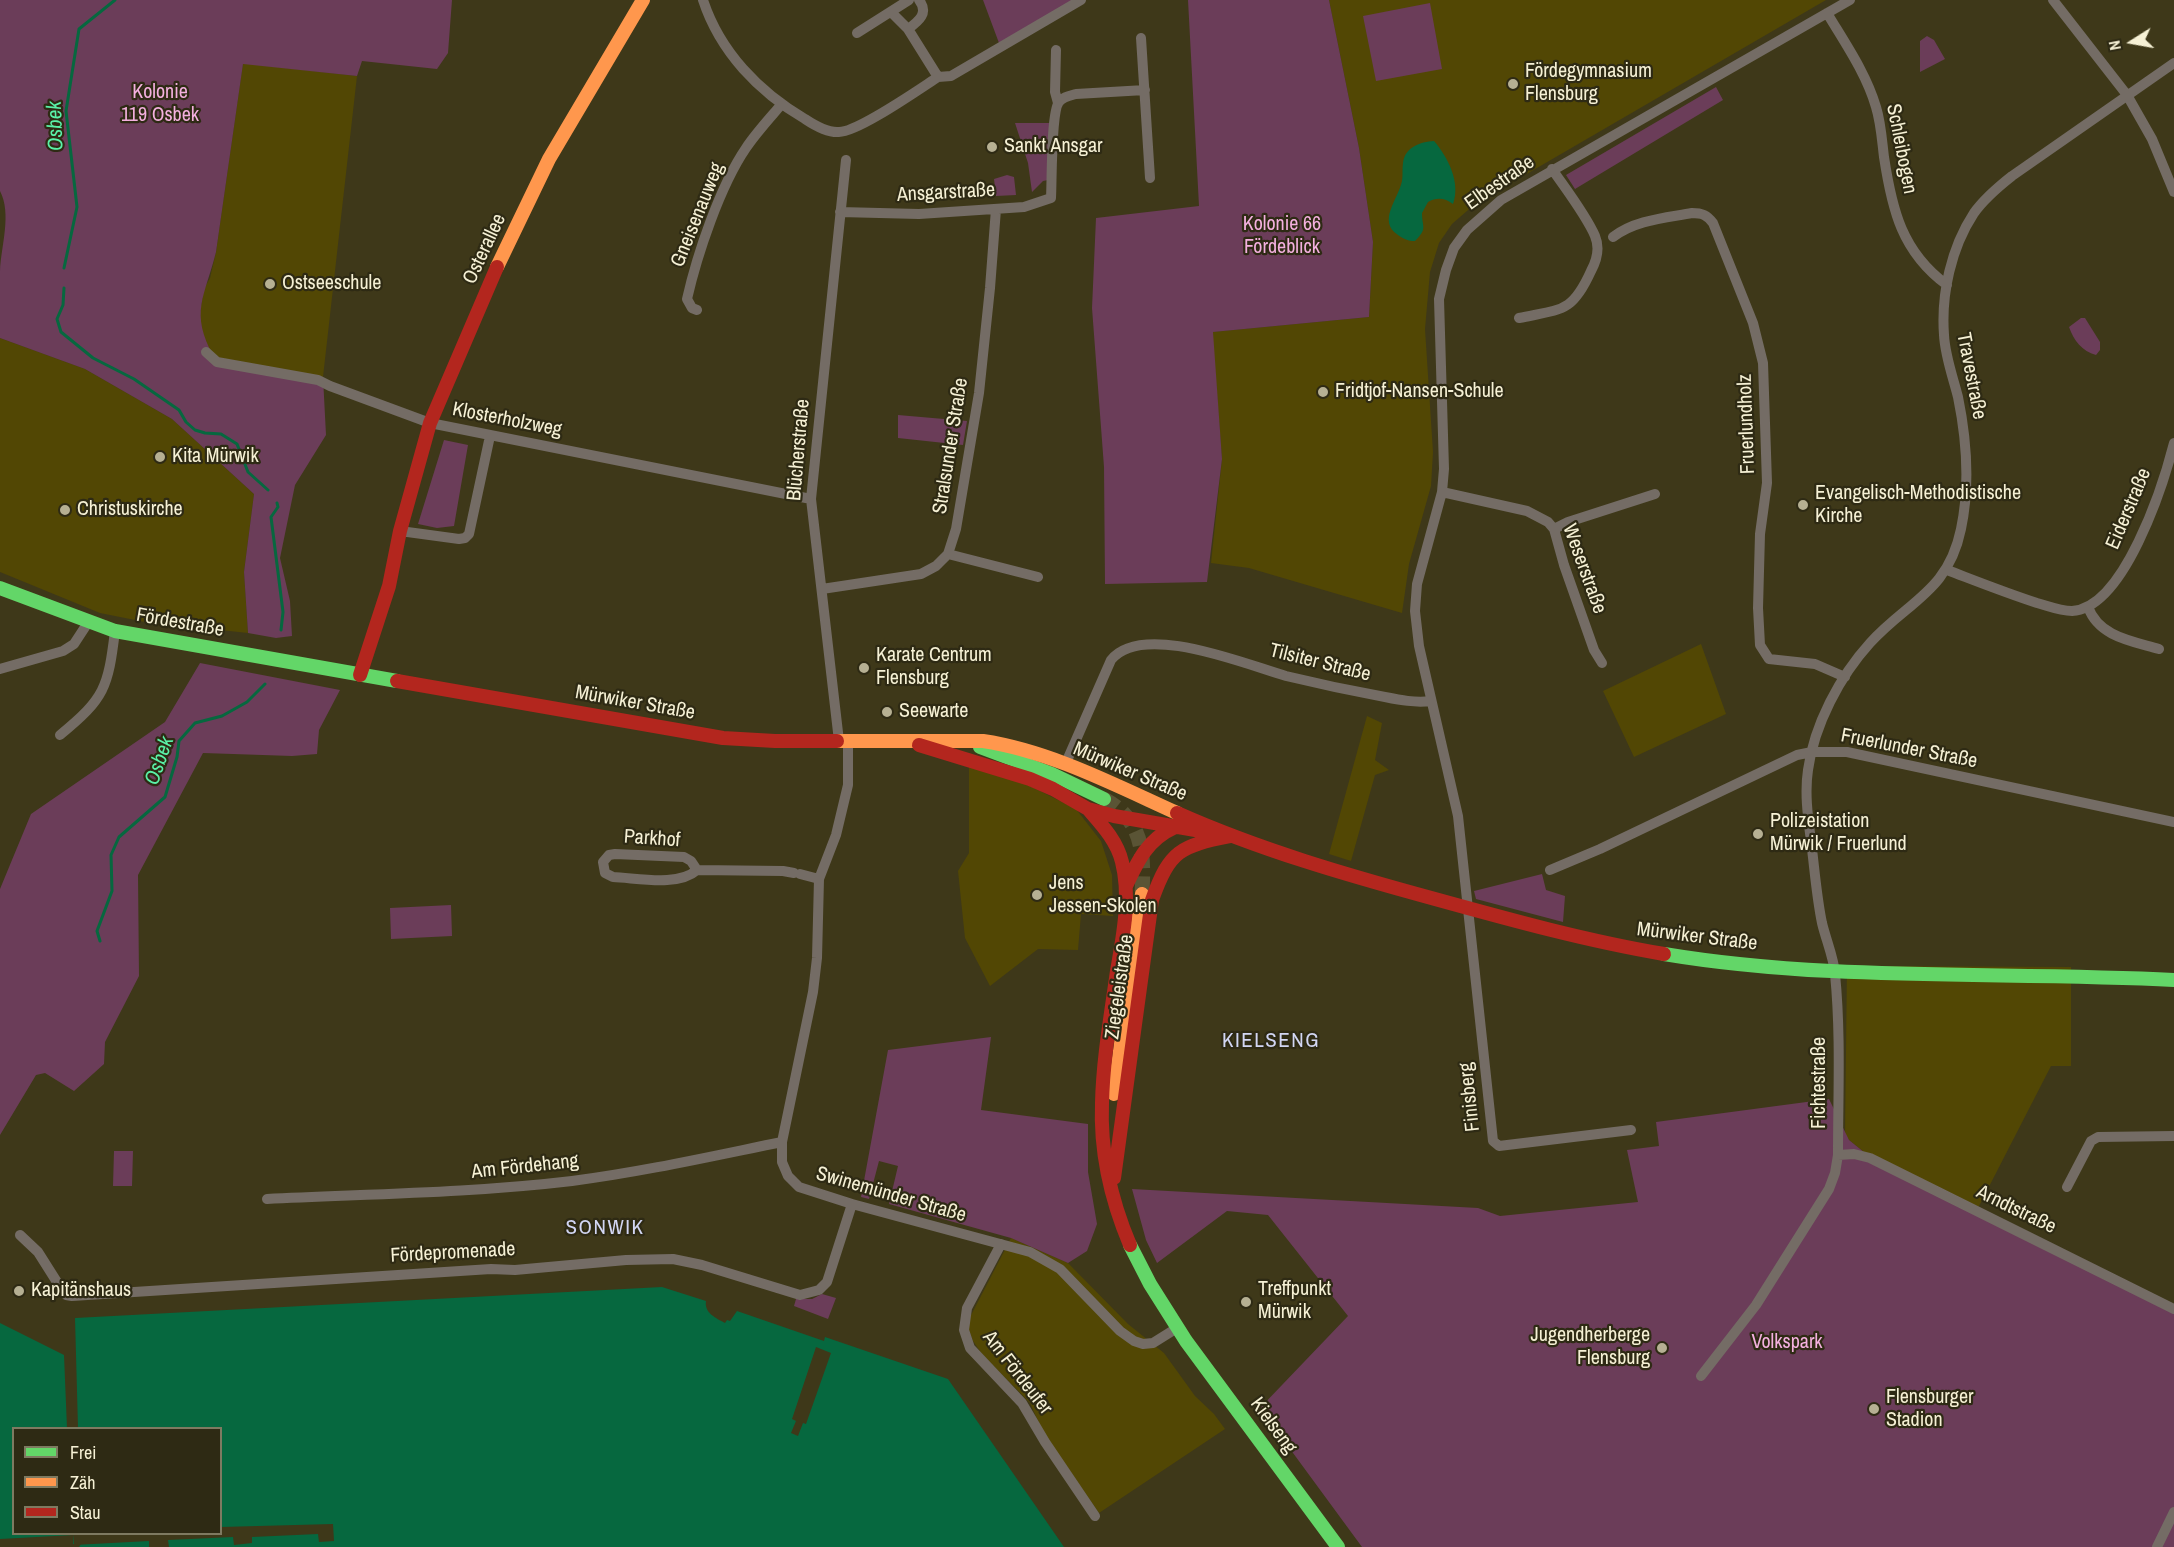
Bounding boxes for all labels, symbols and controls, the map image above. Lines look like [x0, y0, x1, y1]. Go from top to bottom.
north arrow [2102, 12, 2162, 72]
text: N [2103, 39, 2126, 52]
place label: Fördegymnasium Flensburg [1525, 60, 1652, 107]
marker: Fördegymnasium Flensburg [1506, 77, 1520, 91]
park label: Kolonie 119 Osbek [121, 81, 199, 128]
water label: Osbek [43, 101, 69, 151]
street label: Schleibogen [1881, 102, 1921, 196]
place label: Sankt Ansgar [1004, 135, 1102, 159]
marker: Sankt Ansgar [985, 140, 999, 154]
street label: Elbestraße [1461, 150, 1539, 216]
street label: Gneisenauweg [666, 159, 730, 271]
street label: Ansgarstraße [896, 178, 996, 208]
street label: Osterallee [458, 210, 512, 288]
park label: Kolonie 66 Fördeblick [1243, 213, 1321, 260]
place label: Ostseeschule [282, 272, 381, 296]
marker: Ostseeschule [263, 277, 277, 291]
street label: Travestraße [1951, 331, 1991, 421]
street label: Fruerlundholz [1733, 373, 1761, 475]
street label: Stralsunder Straße [928, 376, 974, 516]
place label: Fridtjof-Nansen-Schule [1335, 380, 1504, 404]
marker: Fridtjof-Nansen-Schule [1316, 385, 1330, 399]
street label: Klosterholzweg [450, 398, 564, 442]
street label: Blücherstraße [783, 398, 815, 502]
place label: Kita Mürwik [172, 445, 259, 469]
marker: Kita Mürwik [153, 450, 167, 464]
street label: Eiderstraße [2101, 465, 2157, 553]
place label: Evangelisch-Methodistische Kirche [1815, 482, 2021, 529]
place label: Christuskirche [77, 498, 183, 522]
marker: Evangelisch-Methodistische Kirche [1796, 498, 1810, 512]
marker: Christuskirche [58, 503, 72, 517]
street label: Weserstraße [1557, 521, 1611, 617]
street label: Fördestraße [134, 603, 226, 643]
street label: Tilsiter Straße [1267, 639, 1373, 687]
place label: Karate Centrum Flensburg [876, 644, 992, 691]
marker: Karate Centrum Flensburg [857, 661, 871, 675]
street label: Mürwiker Straße [573, 681, 697, 725]
place label: Seewarte [899, 700, 968, 724]
marker: Seewarte [880, 705, 894, 719]
street label: Fruerlunder Straße [1839, 724, 1979, 774]
water label: Osbek [140, 733, 180, 789]
street label: Mürwiker Straße [1070, 737, 1190, 807]
place label: Polizeistation Mürwik / Fruerlund [1770, 810, 1907, 857]
street label: Parkhof [623, 825, 681, 853]
marker: Polizeistation Mürwik / Fruerlund [1751, 827, 1765, 841]
place label: Jens Jessen-Skolen [1049, 872, 1157, 919]
marker: Jens Jessen-Skolen [1030, 888, 1044, 902]
street label: Mürwiker Straße [1635, 918, 1759, 956]
street label: Ziegeleistraße [1101, 933, 1139, 1041]
district label: KIELSENG [1222, 1028, 1320, 1054]
street label: Fichtestraße [1808, 1037, 1832, 1129]
street label: Finisberg [1454, 1061, 1486, 1133]
street label: Am Fördehang [470, 1149, 580, 1185]
street label: Swinemünder Straße [813, 1162, 969, 1228]
street label: Arndtstraße [1972, 1180, 2060, 1240]
district label: SONWIK [566, 1215, 644, 1241]
street label: Fördepromenade [390, 1238, 516, 1268]
place label: Treffpunkt Mürwik [1258, 1278, 1331, 1325]
place label: Kapitänshaus [31, 1279, 131, 1303]
marker: Kapitänshaus [12, 1284, 26, 1298]
marker: Treffpunkt Mürwik [1239, 1295, 1253, 1309]
place label: Jugendherberge Flensburg [1531, 1324, 1650, 1371]
street label: Am Fördeufer [977, 1326, 1057, 1420]
park label: Volkspark [1751, 1331, 1823, 1355]
marker: Jugendherberge Flensburg [1655, 1341, 1669, 1355]
place label: Flensburger Stadion [1886, 1386, 1973, 1433]
street label: Kielseng [1245, 1393, 1301, 1459]
marker: Flensburger Stadion [1867, 1402, 1881, 1416]
legend [12, 1427, 222, 1535]
text: Frei [70, 1440, 96, 1465]
text: Zäh [70, 1470, 95, 1495]
text: Stau [70, 1500, 100, 1525]

